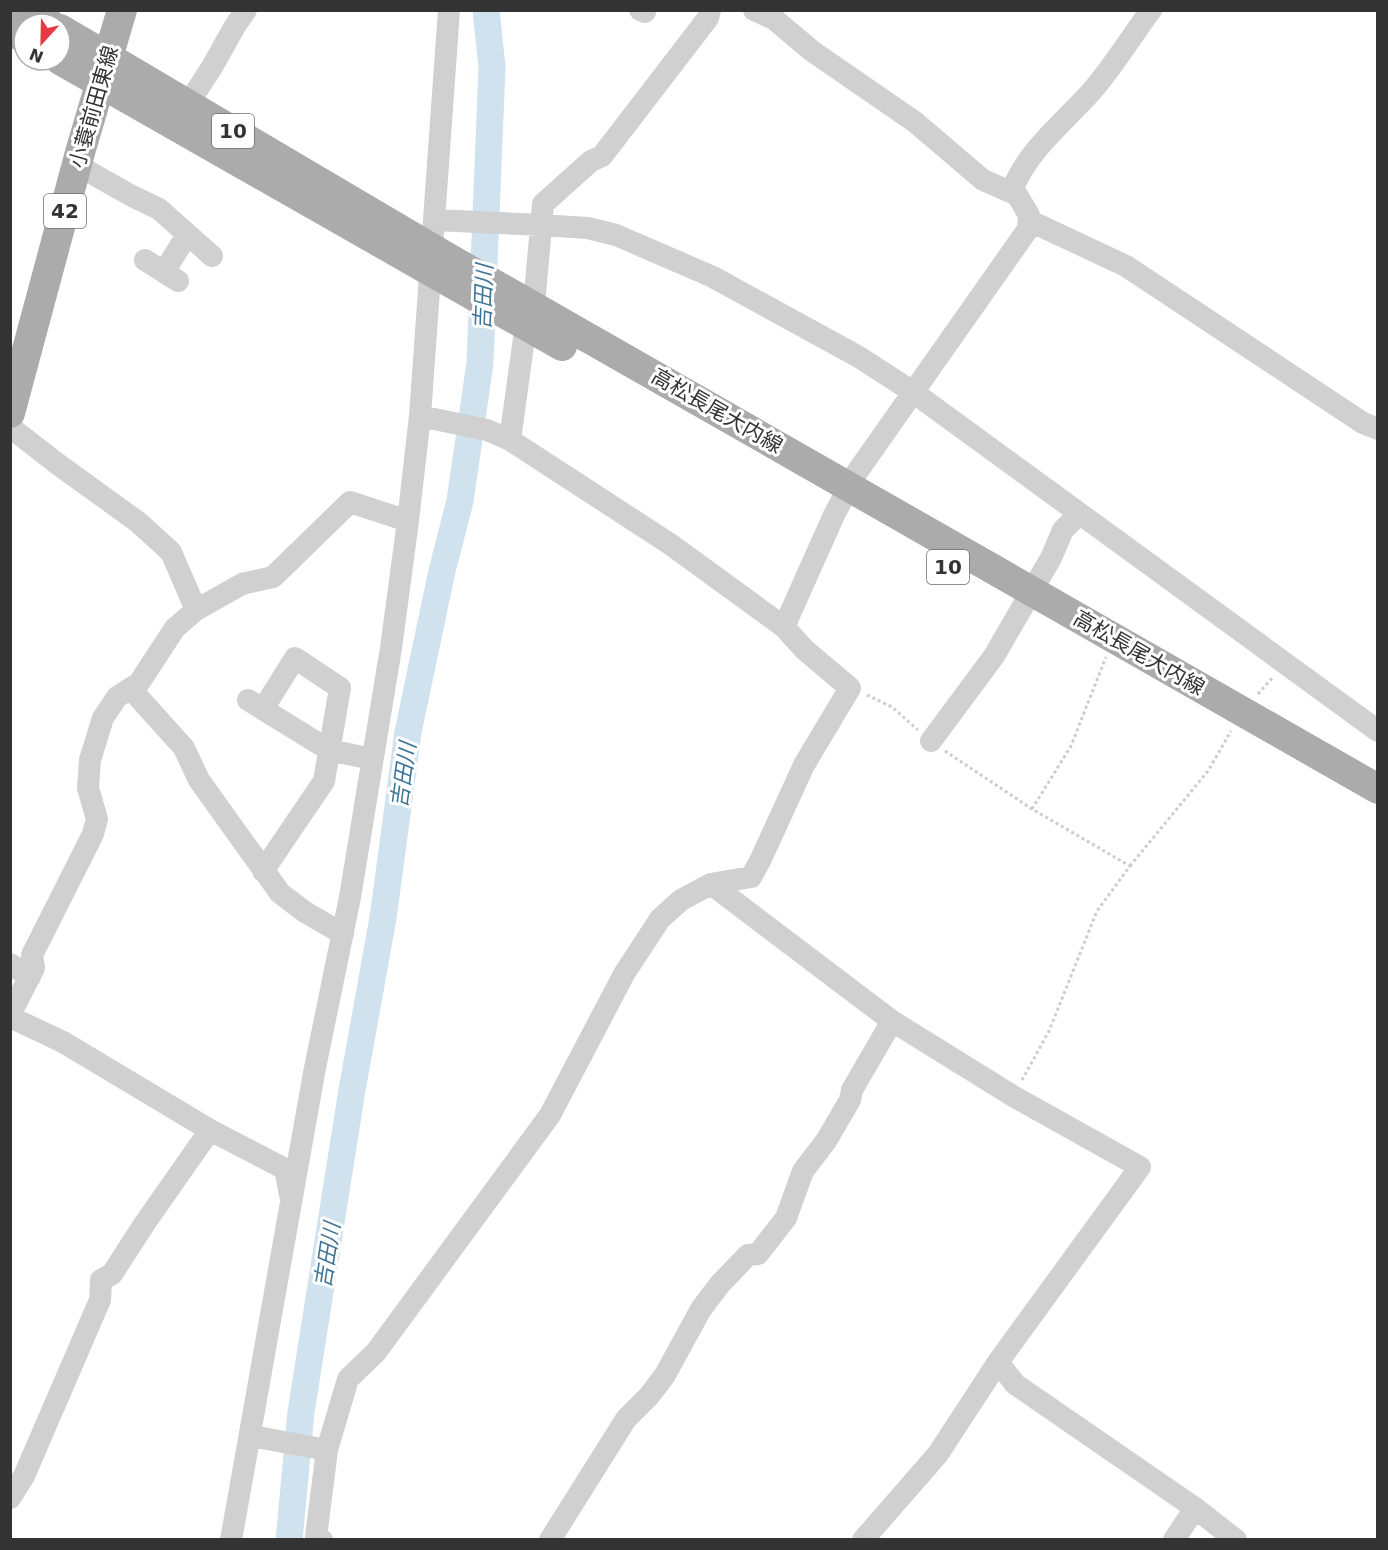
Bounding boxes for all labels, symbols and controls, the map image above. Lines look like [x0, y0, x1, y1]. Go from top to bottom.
north arrow [12, 12, 72, 72]
street label: 小蓑前田東線 [65, 43, 123, 171]
text: N [27, 44, 46, 67]
road number: 10 [212, 114, 254, 148]
road number: 42 [44, 194, 86, 228]
water label: 吉田川 [470, 262, 497, 330]
street label: 高松長尾大内線 [647, 364, 787, 458]
road number: 10 [927, 550, 969, 584]
street label: 高松長尾大内線 [1069, 606, 1209, 700]
water label: 吉田川 [387, 739, 421, 809]
water label: 吉田川 [310, 1219, 345, 1290]

